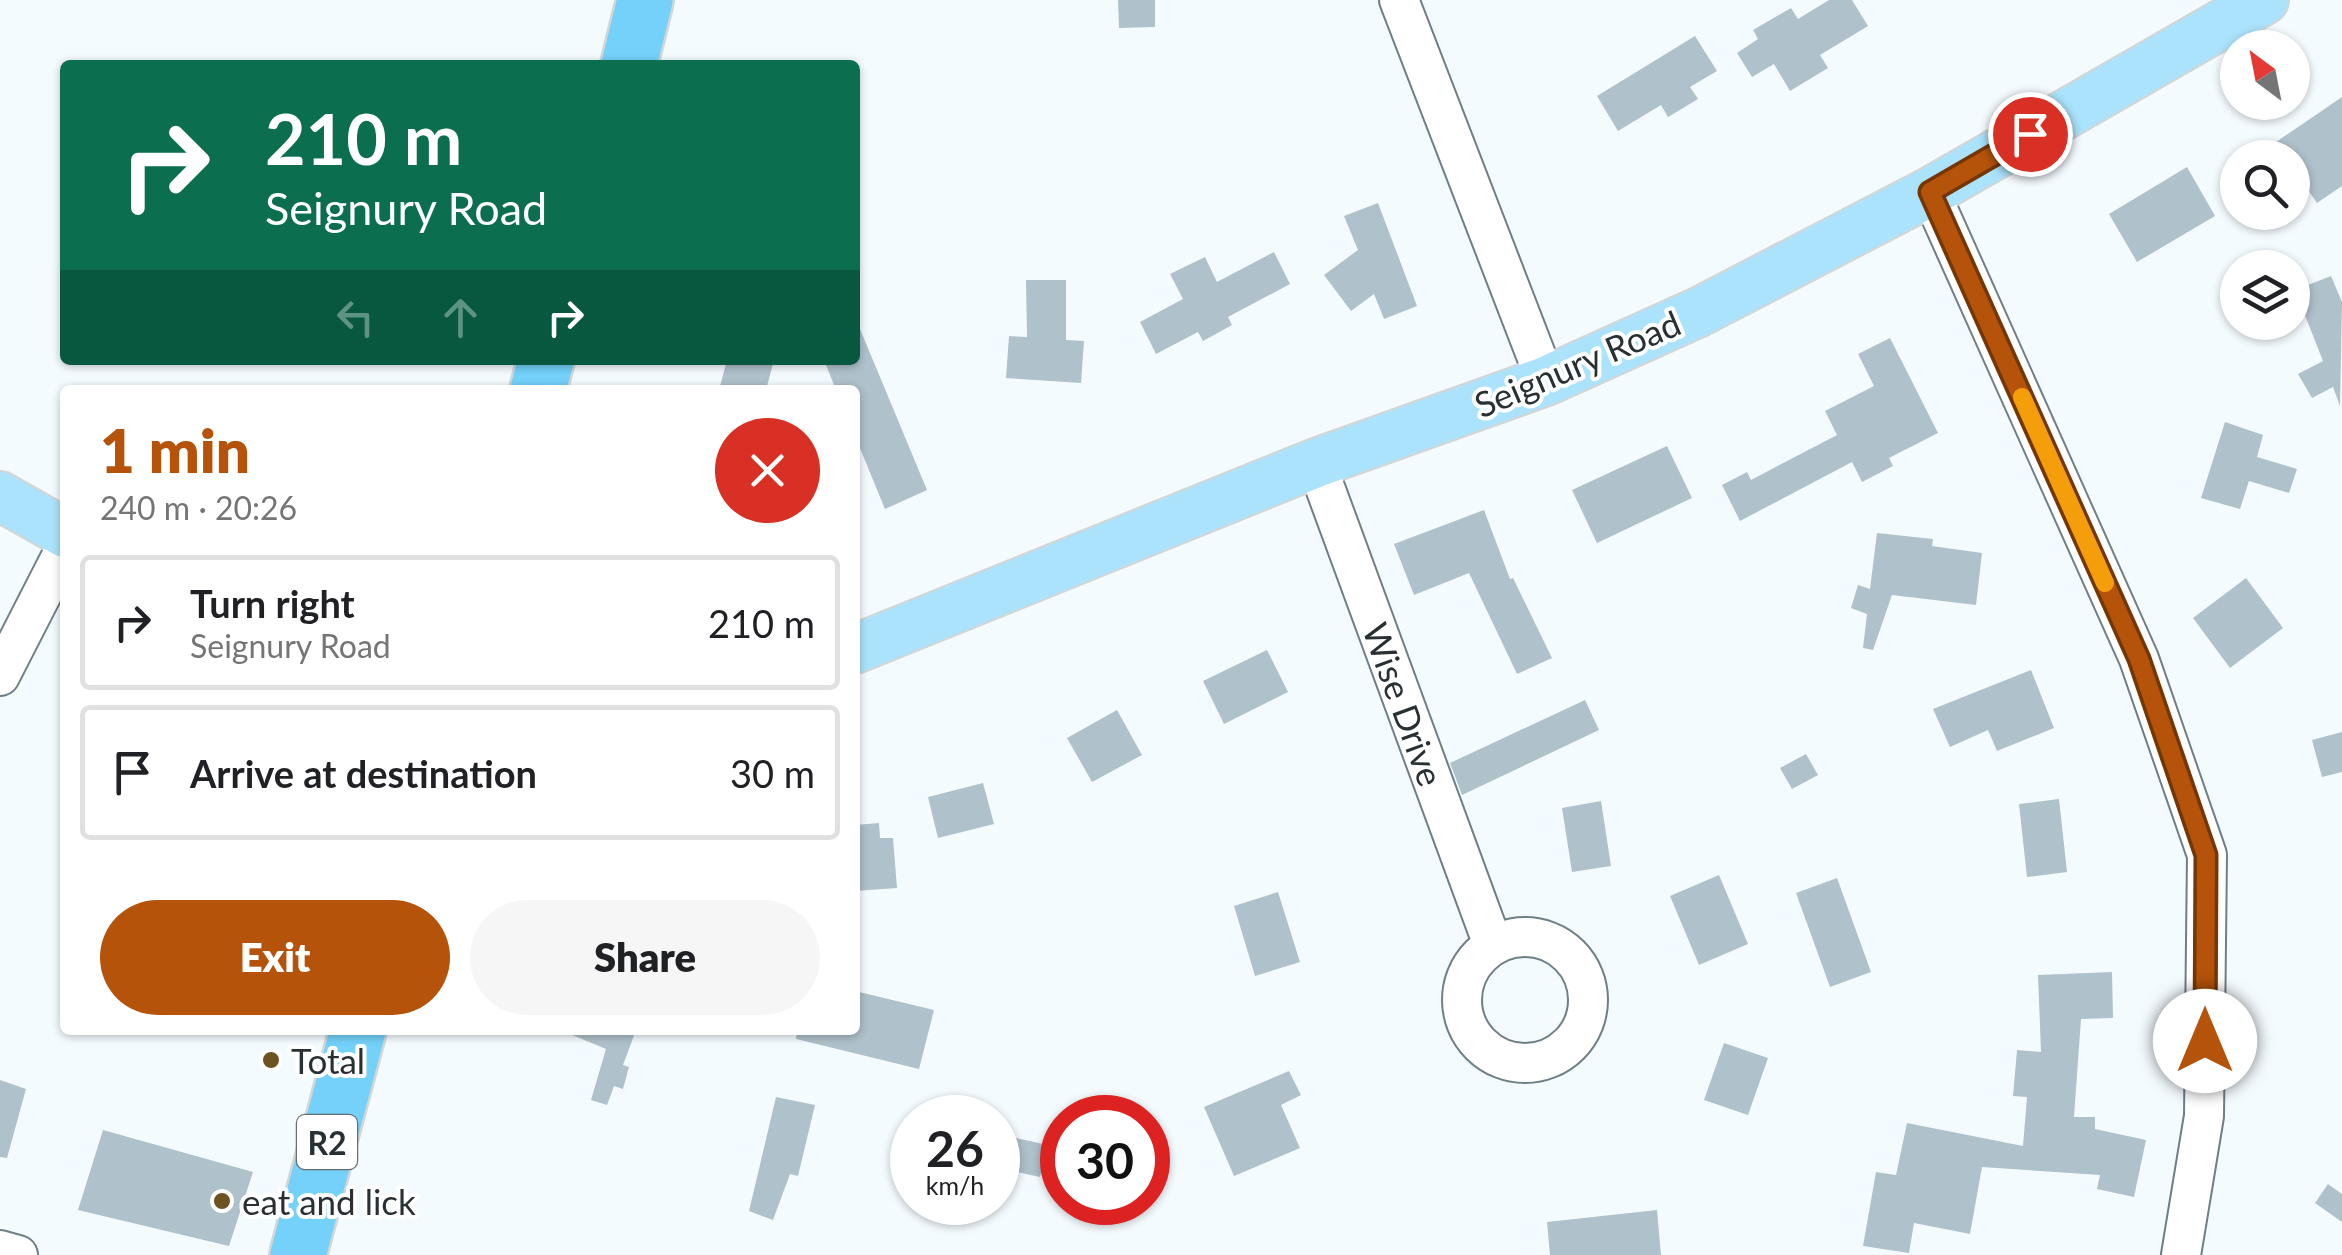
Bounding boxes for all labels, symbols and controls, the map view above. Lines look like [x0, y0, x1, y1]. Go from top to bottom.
north arrow [2220, 30, 2310, 120]
map controls [2220, 30, 2310, 340]
pin [1988, 92, 2073, 177]
text: 210 m [265, 96, 462, 180]
icon: right [100, 100, 230, 230]
icon: arrive [2003, 107, 2058, 162]
button: search [2220, 140, 2310, 230]
text: Seignury Road [265, 181, 547, 235]
button: layers [2220, 250, 2310, 340]
icon: left [328, 290, 383, 345]
icon: ahead [433, 290, 488, 345]
icon: right [538, 290, 593, 345]
street label: Seignury Road [1468, 301, 1686, 425]
text: 1 min [100, 414, 250, 486]
button: close [715, 418, 820, 523]
text: 240 m · 20:26 [100, 488, 297, 527]
text: Turn right [190, 580, 355, 626]
icon: right [105, 595, 160, 650]
text: 210 m [708, 600, 815, 646]
street label: Wise Drive [1355, 617, 1453, 791]
text: Seignury Road [190, 626, 391, 665]
icon: arrive [105, 745, 160, 800]
text: Arrive at destination [190, 750, 537, 796]
text: 30 m [730, 750, 815, 796]
button: Exit [100, 900, 450, 1015]
button: Share [470, 900, 820, 1015]
position arrow [2153, 989, 2257, 1093]
place label: Total [291, 1039, 365, 1081]
marker: Total [260, 1049, 282, 1071]
speed limit sign: 30 [1040, 1095, 1170, 1225]
road number: R2 [297, 1115, 357, 1169]
text: 26 [926, 1118, 984, 1178]
text: km/h [926, 1170, 984, 1200]
place label: eat and lick [242, 1180, 416, 1222]
marker: eat and lick [211, 1190, 233, 1212]

